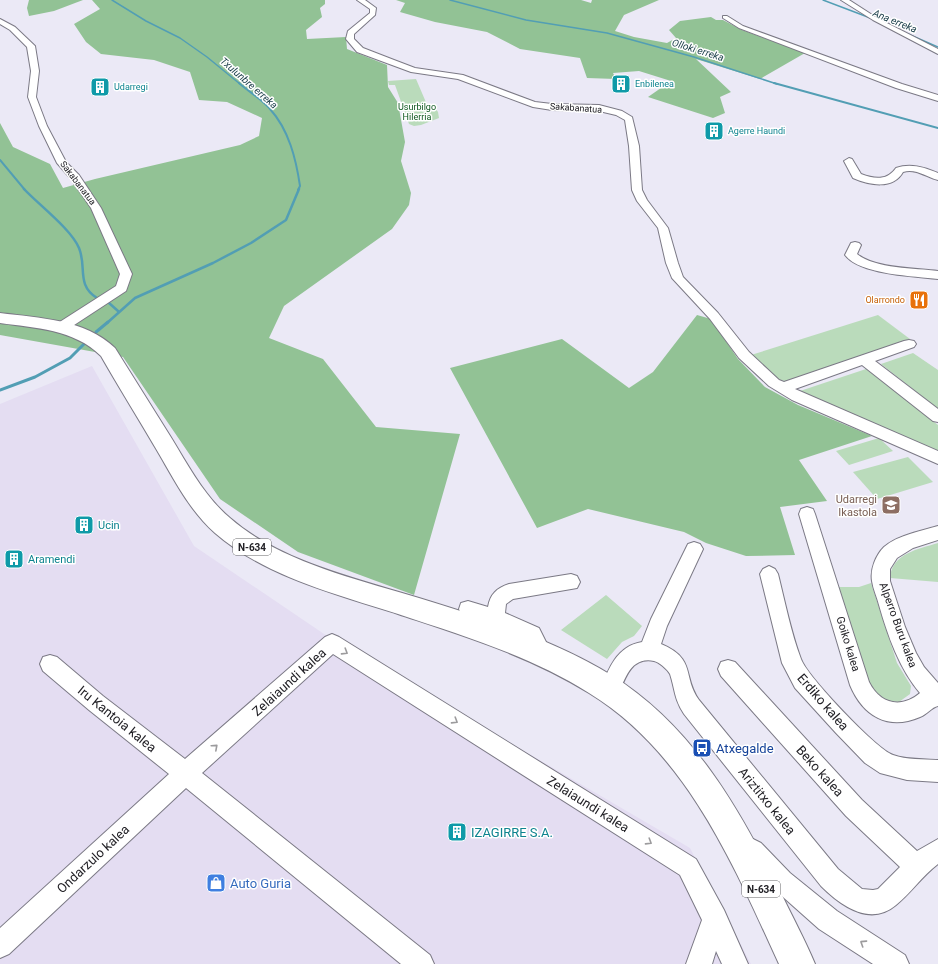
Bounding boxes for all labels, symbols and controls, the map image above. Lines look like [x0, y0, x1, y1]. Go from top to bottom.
water label: Ana erreka [871, 7, 919, 35]
water label: Olloki erreka [671, 37, 725, 63]
water label: Txulunbre erreka [218, 55, 280, 111]
building icon: Enbilenea [610, 73, 632, 95]
building icon: Udarregi [89, 76, 111, 98]
place label: Enbilenea [635, 79, 674, 89]
place label: Udarregi [114, 82, 148, 92]
street label: Sakabanatua [550, 101, 603, 115]
park label: Usurbilgo Hilerria [398, 102, 436, 122]
building icon: Agerre Haundi [703, 120, 725, 142]
place label: Agerre Haundi [728, 126, 785, 136]
street label: Sakabanatua [58, 159, 98, 207]
restaurant icon: Olarrondo [908, 289, 930, 311]
place label: Olarrondo [865, 295, 905, 305]
place label: Udarregi Ikastola [836, 493, 877, 519]
school or university icon: Udarregi Ikastola [880, 494, 902, 516]
building icon: Ucin [73, 514, 95, 536]
place label: Ucin [98, 519, 120, 532]
road number: N-634 [233, 539, 271, 555]
building icon: Aramendi [3, 548, 25, 570]
place label: Aramendi [28, 553, 75, 566]
street label: Alperro Buru kalea [877, 581, 919, 669]
street label: Goiko kalea [833, 615, 863, 673]
street label: Zelaiaundi kalea [249, 645, 329, 719]
one-way arrow [341, 647, 348, 654]
street label: Erdiko kalea [794, 671, 852, 733]
street label: Iru Kantoia kalea [75, 683, 159, 755]
one-way arrow [451, 716, 458, 723]
bus stop icon: Atxegalde [691, 737, 713, 759]
place label: Atxegalde [716, 741, 774, 756]
street label: Beko kalea [793, 743, 847, 799]
one-way arrow [210, 745, 218, 752]
street label: Ariztitxo kalea [735, 764, 799, 838]
street label: Zelaiaundi kalea [544, 773, 632, 835]
building icon: IZAGIRRE S.A. [446, 821, 468, 843]
street label: Ondarzulo kalea [54, 822, 132, 896]
place label: IZAGIRRE S.A. [471, 825, 553, 840]
one-way arrow [645, 837, 652, 844]
shop icon: Auto Guria [205, 872, 227, 894]
place label: Auto Guria [230, 876, 291, 891]
road number: N-634 [742, 881, 780, 897]
one-way arrow [860, 940, 867, 948]

